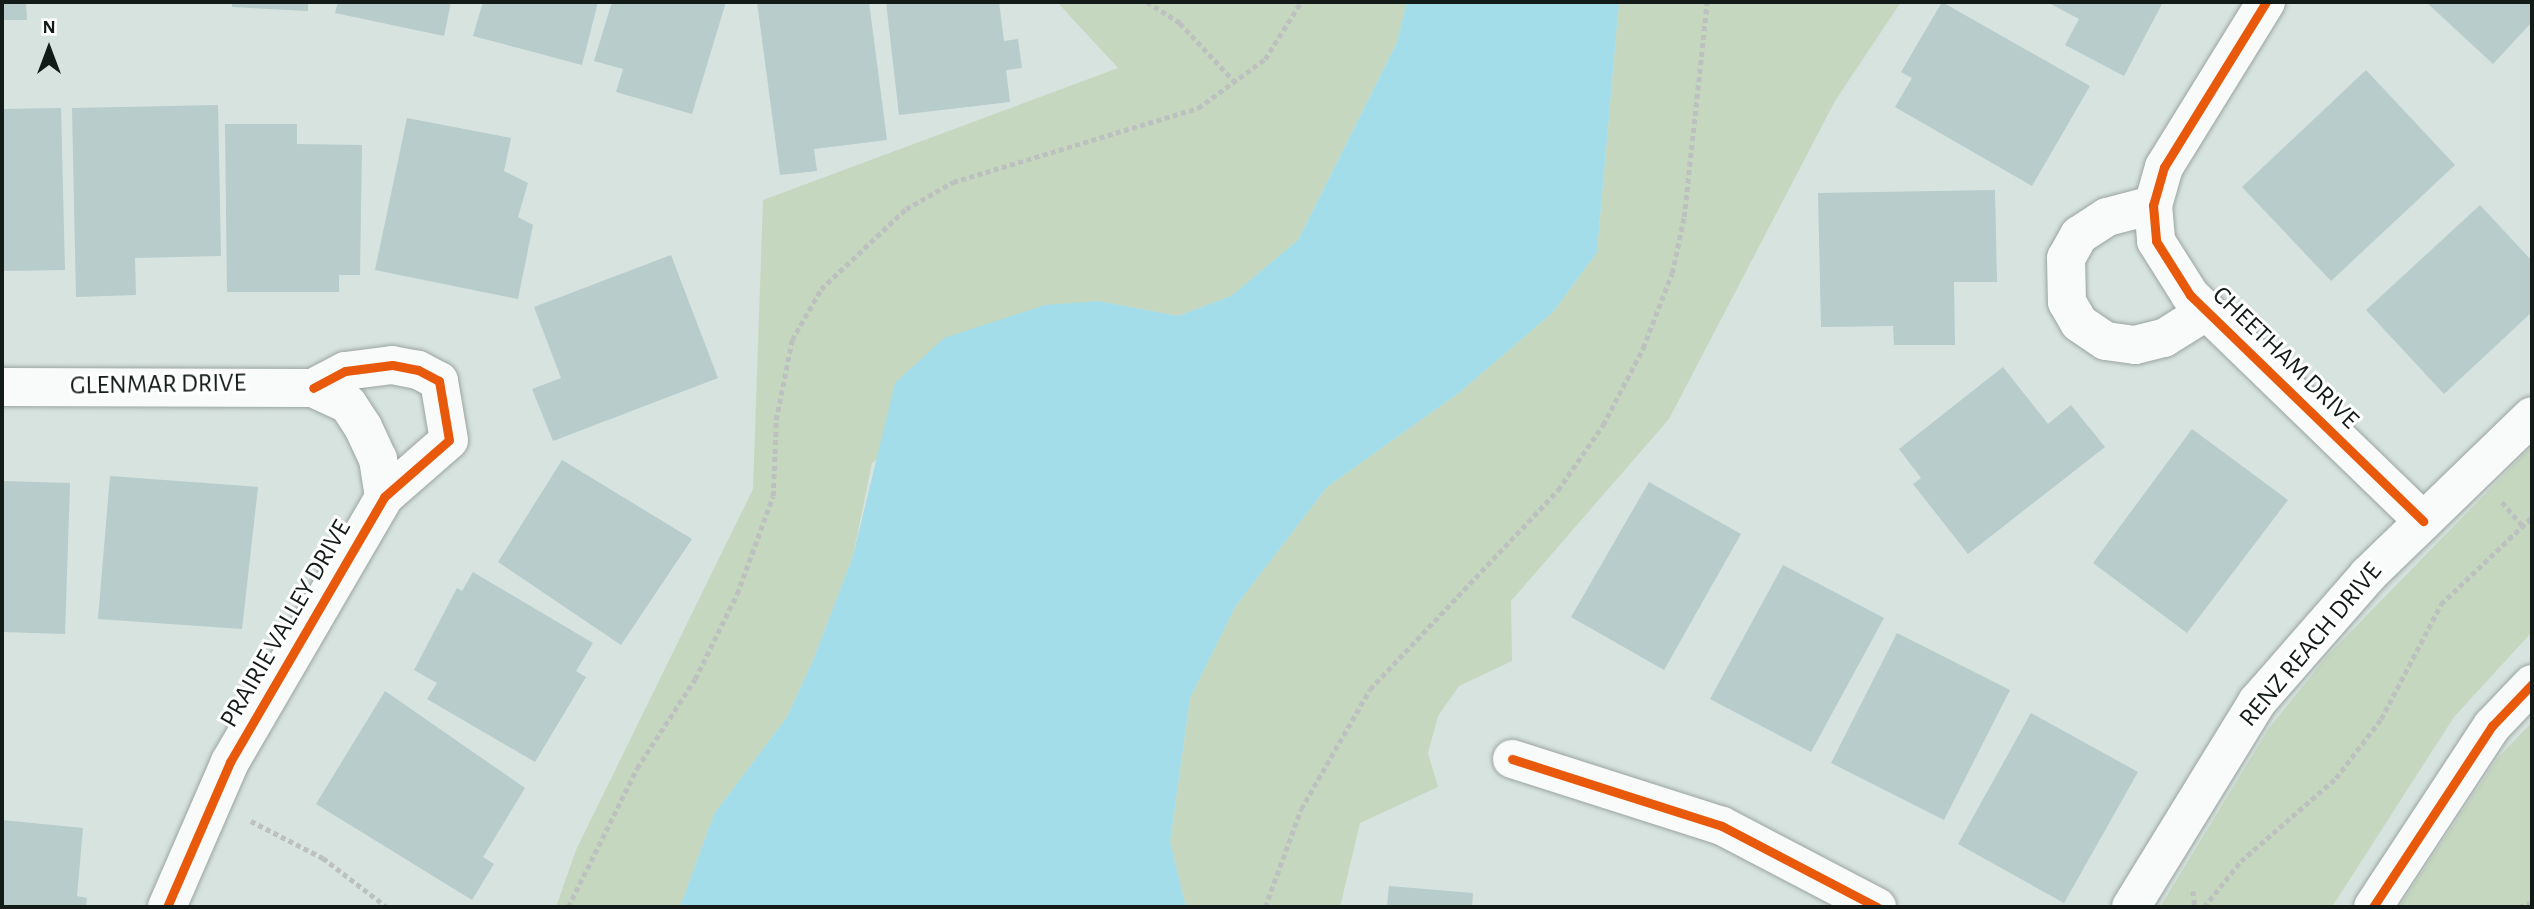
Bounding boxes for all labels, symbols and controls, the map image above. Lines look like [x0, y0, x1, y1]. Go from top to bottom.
north arrow [14, 14, 84, 84]
text: N [42, 18, 56, 37]
street label: CHEETHAM DRIVE [2205, 280, 2365, 436]
street label: GLENMAR DRIVE [70, 368, 246, 402]
street label: PRAIRIE VALLEY DRIVE [214, 515, 358, 733]
street label: RENZ REACH DRIVE [2233, 556, 2389, 734]

